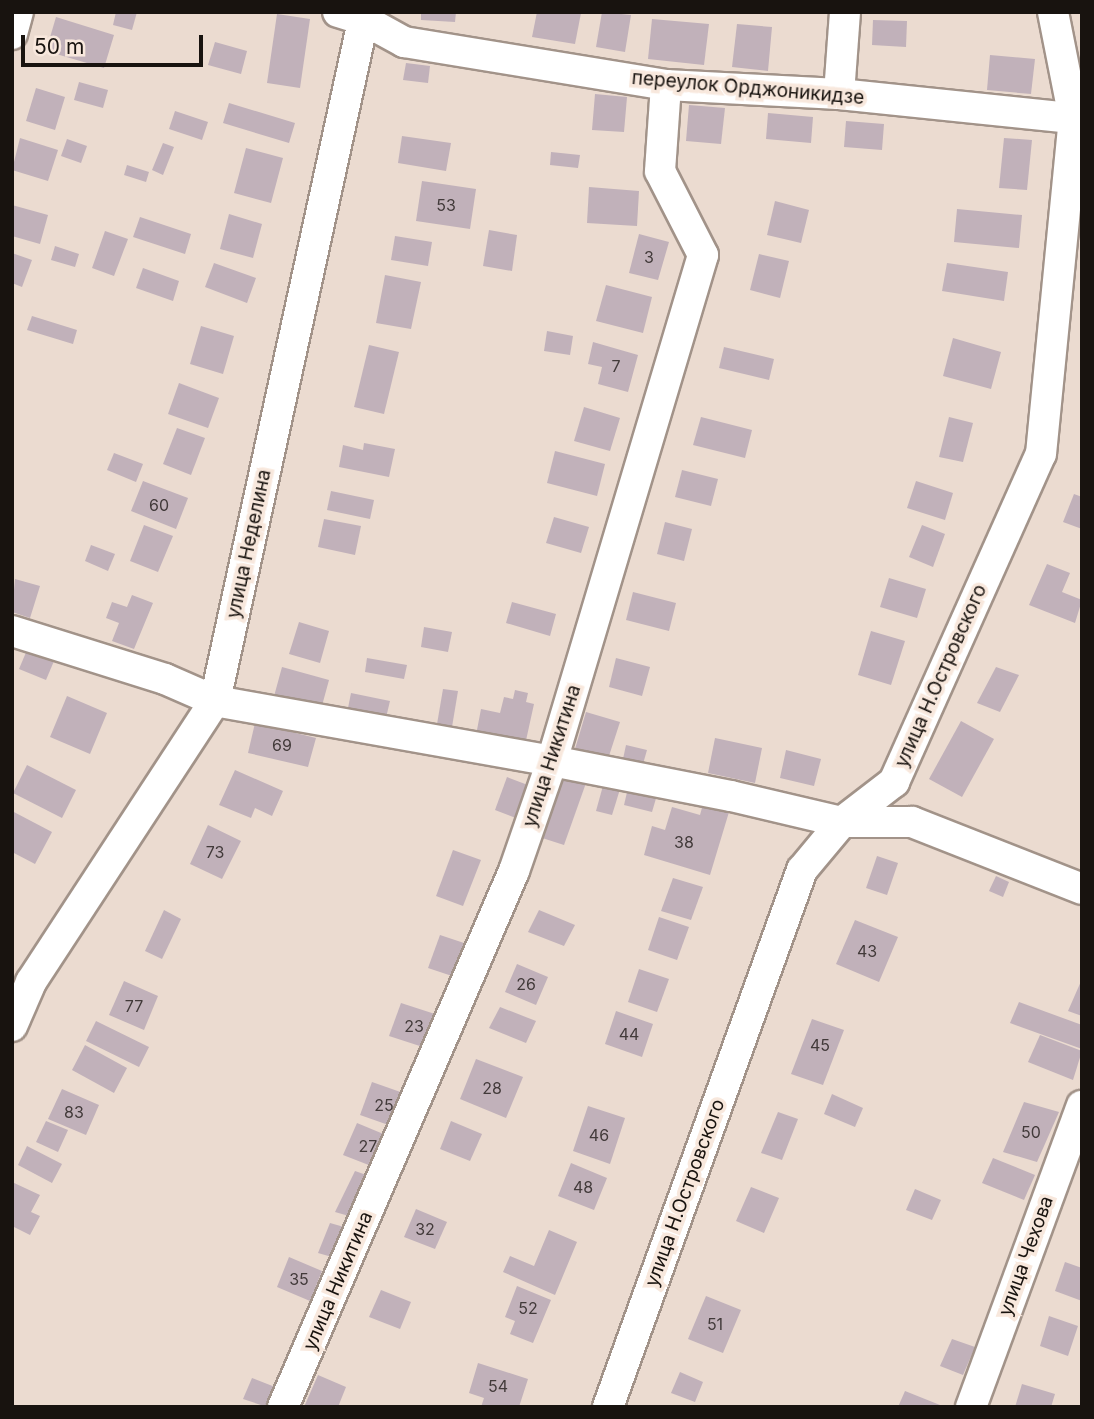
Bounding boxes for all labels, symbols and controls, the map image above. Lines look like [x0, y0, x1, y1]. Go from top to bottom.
scale bar [24, 21, 206, 65]
text: 50 m [34, 34, 84, 59]
street label: переулок Орджоникидзе [631, 66, 865, 110]
house number: 53 [436, 195, 456, 215]
house number: 3 [644, 247, 654, 267]
house number: 7 [611, 356, 621, 376]
street label: улица Неделина [222, 467, 276, 621]
house number: 60 [149, 495, 169, 515]
street label: улица Н.Островского [890, 581, 992, 771]
street label: улица Никитина [518, 682, 586, 830]
house number: 69 [272, 735, 292, 755]
house number: 38 [674, 832, 694, 852]
house number: 73 [206, 842, 224, 862]
house number: 43 [857, 941, 877, 961]
house number: 26 [516, 974, 536, 994]
house number: 77 [125, 996, 143, 1016]
house number: 23 [404, 1016, 424, 1036]
house number: 44 [619, 1024, 639, 1044]
house number: 45 [810, 1035, 830, 1055]
house number: 28 [482, 1078, 502, 1098]
house number: 25 [374, 1095, 394, 1115]
street label: улица Н.Островского [640, 1096, 730, 1290]
house number: 83 [64, 1102, 84, 1122]
house number: 50 [1021, 1122, 1041, 1142]
house number: 46 [589, 1125, 609, 1145]
house number: 27 [359, 1136, 377, 1156]
house number: 48 [573, 1177, 593, 1197]
street label: улица Чехова [994, 1193, 1058, 1319]
street label: улица Никитина [298, 1208, 378, 1354]
house number: 32 [415, 1219, 435, 1239]
house number: 35 [289, 1269, 309, 1289]
house number: 52 [518, 1298, 538, 1318]
house number: 51 [707, 1314, 723, 1334]
house number: 54 [488, 1376, 508, 1396]

